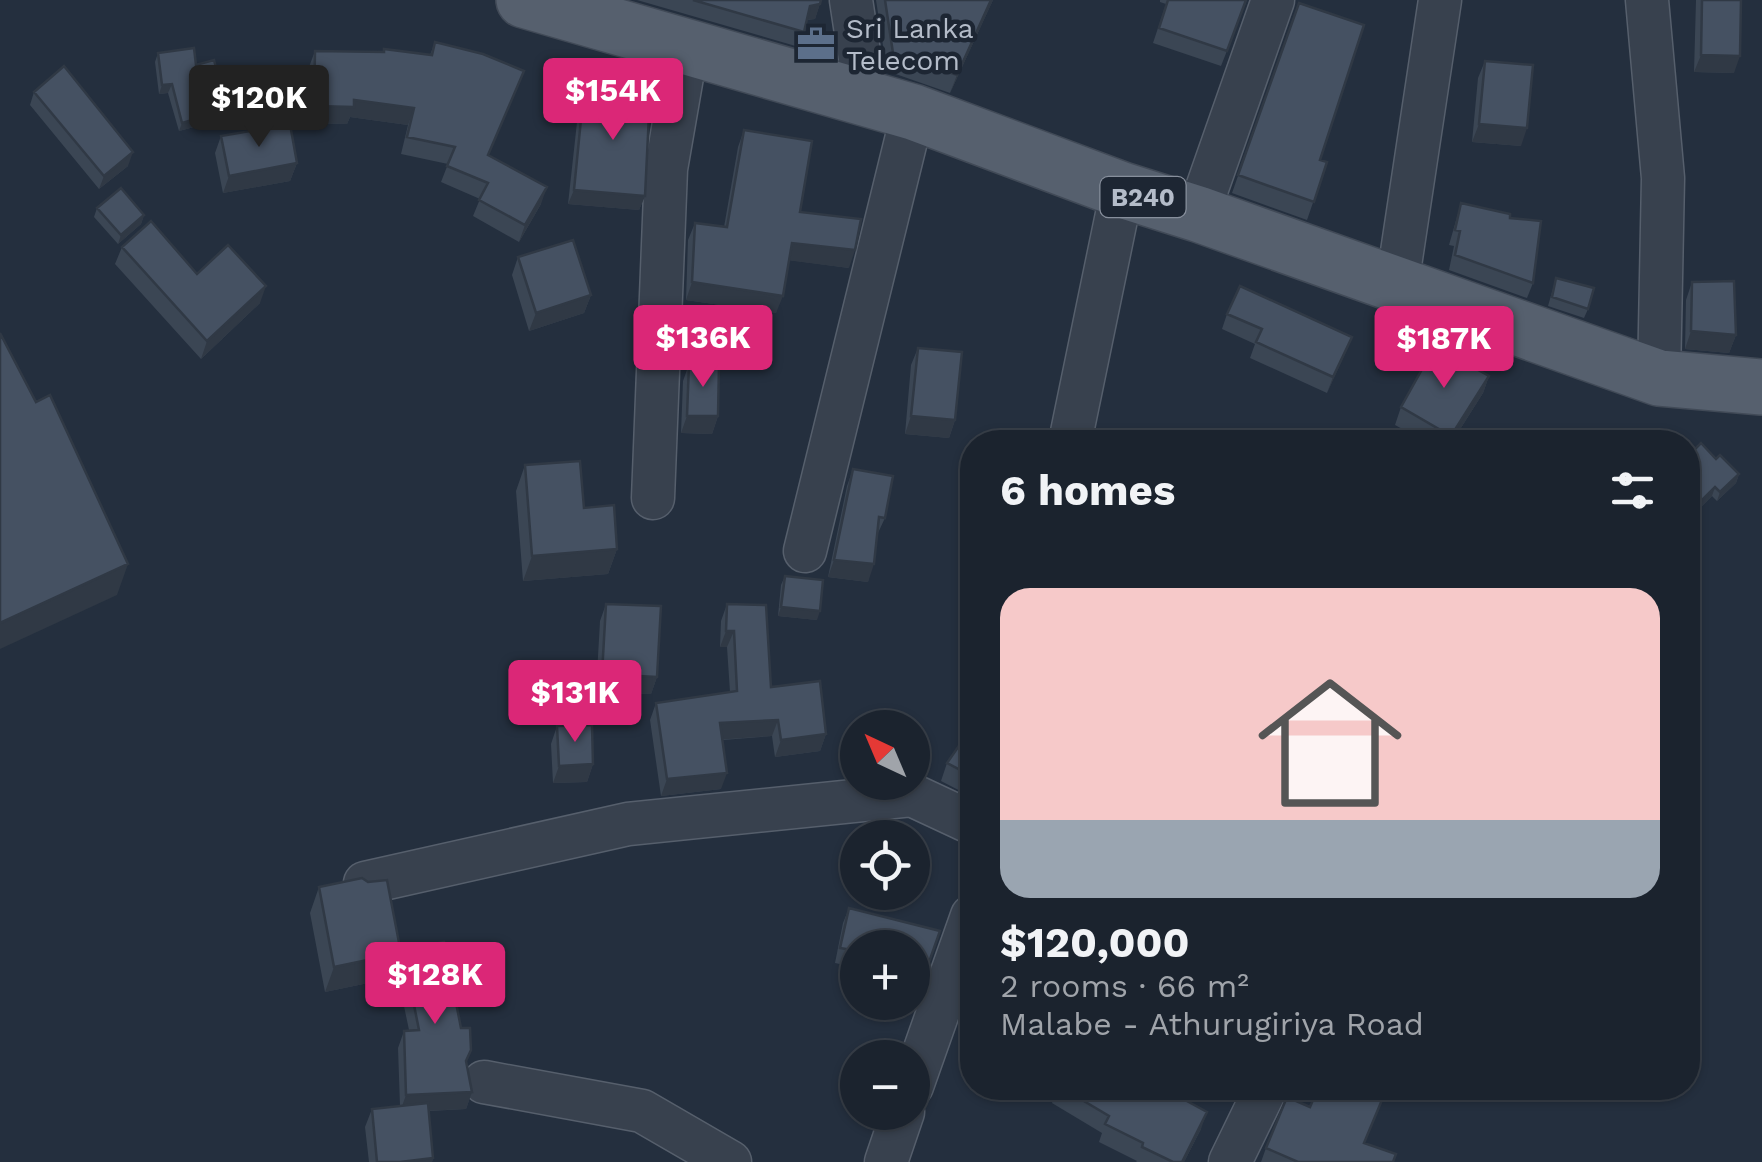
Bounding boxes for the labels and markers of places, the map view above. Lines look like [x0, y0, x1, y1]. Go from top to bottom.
place label: Sri Lanka Telecom [846, 12, 974, 77]
office icon: Sri Lanka Telecom [795, 23, 837, 65]
pin: $154K [543, 58, 683, 143]
pin: $120K [189, 65, 329, 150]
pin: $136K [633, 305, 773, 390]
pin: $187K [1374, 306, 1514, 391]
pin: $131K [505, 660, 645, 745]
pin: $128K [365, 942, 505, 1027]

